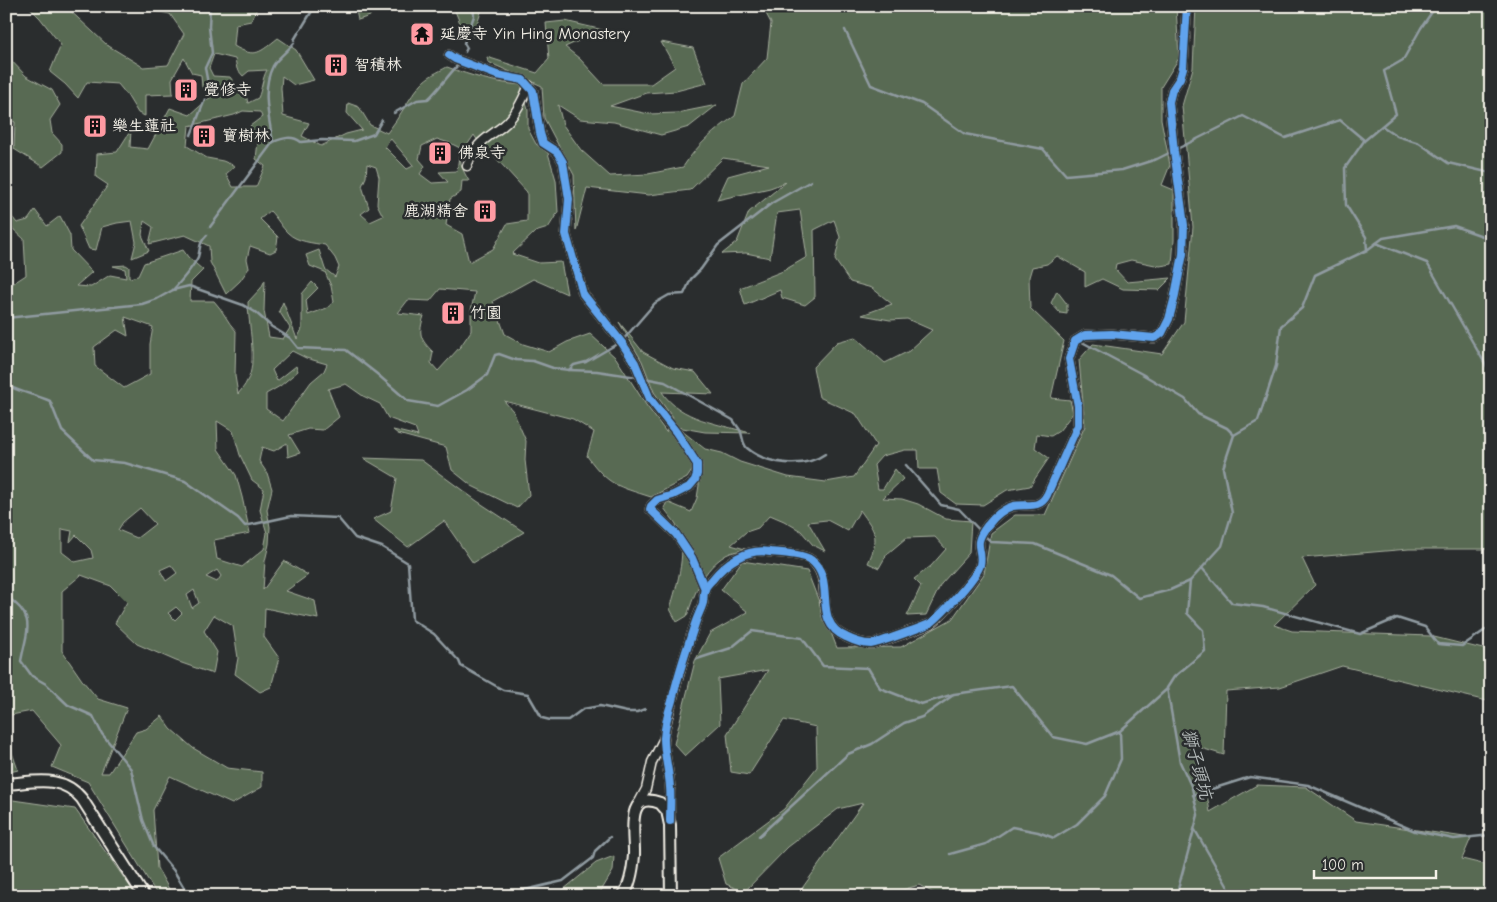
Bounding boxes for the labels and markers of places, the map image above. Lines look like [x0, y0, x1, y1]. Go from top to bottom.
temple icon: 延慶寺 Yin Hing Monastery [409, 21, 435, 47]
place label: 延慶寺 Yin Hing Monastery [440, 25, 631, 43]
building icon: 智積林 [323, 52, 349, 78]
place label: 智積林 [354, 56, 402, 74]
building icon: 覺修寺 [173, 77, 199, 103]
place label: 覺修寺 [204, 81, 252, 99]
building icon: 樂生蓮社 [82, 113, 108, 139]
place label: 樂生蓮社 [112, 117, 176, 135]
building icon: 寶樹林 [191, 123, 217, 149]
place label: 寶樹林 [222, 127, 270, 145]
building icon: 佛泉寺 [427, 140, 453, 166]
place label: 佛泉寺 [458, 144, 506, 162]
building icon: 鹿湖精舍 [472, 198, 498, 224]
place label: 鹿湖精舍 [404, 202, 468, 220]
building icon: 竹園 [440, 300, 466, 326]
place label: 竹園 [470, 304, 502, 322]

